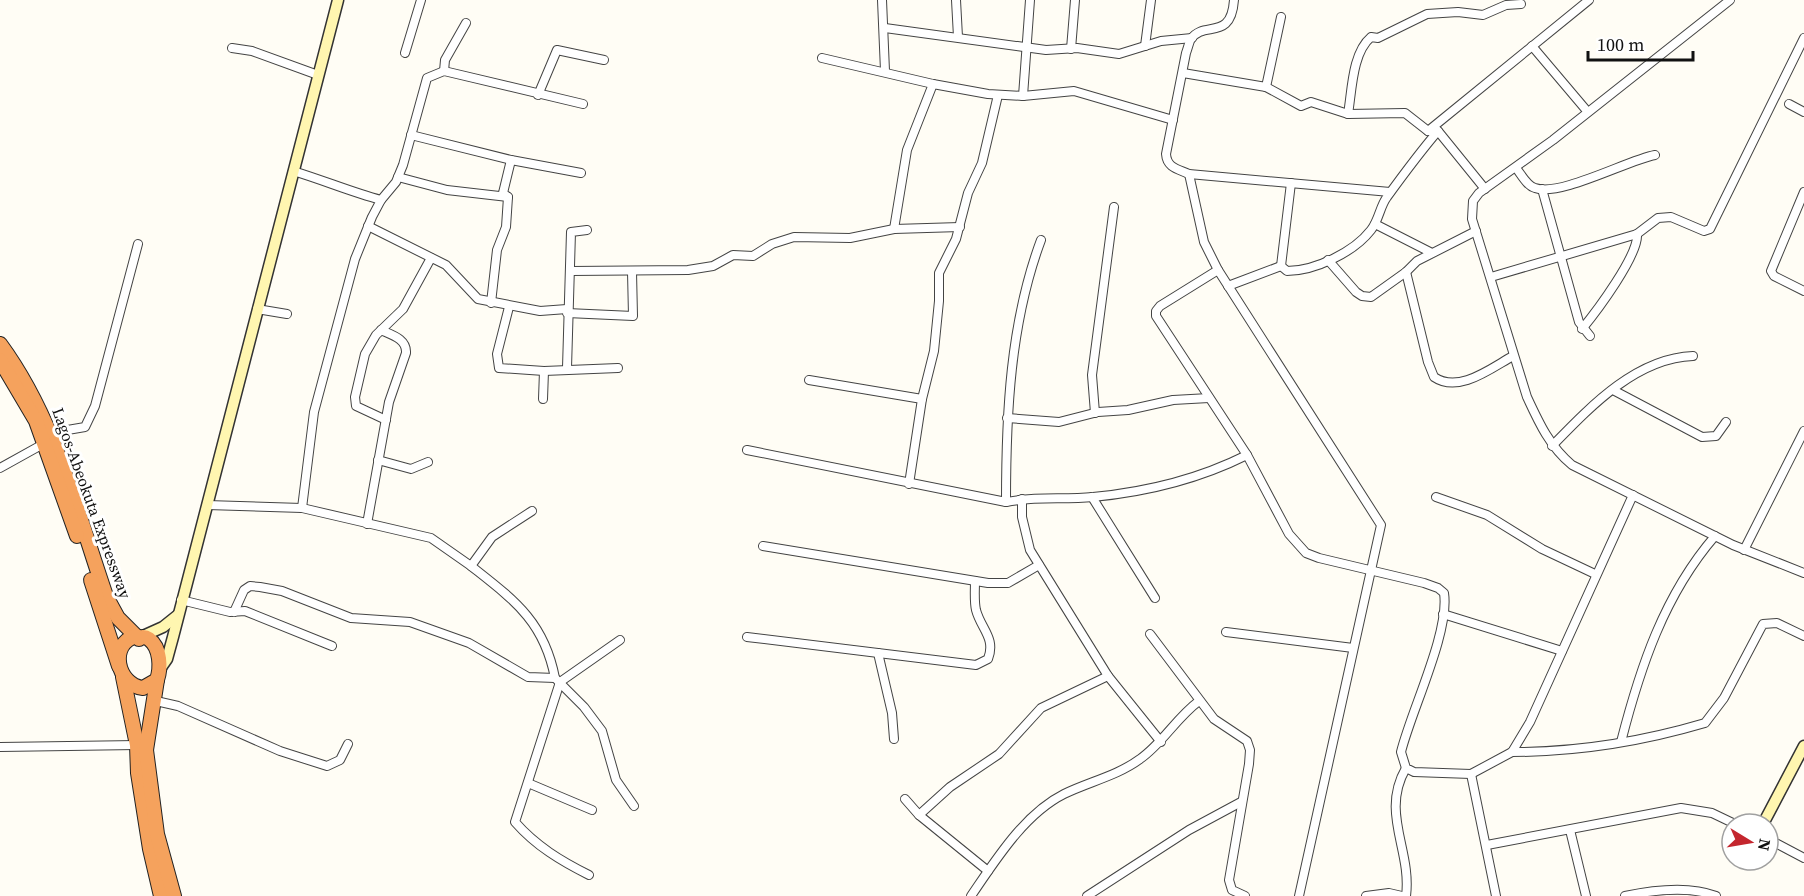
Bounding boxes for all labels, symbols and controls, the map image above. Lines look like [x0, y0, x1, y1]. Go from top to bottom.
scale bar [1588, 24, 1693, 62]
text: 100 m [1597, 32, 1644, 57]
street label: Lagos-Abeokuta Expressway [47, 405, 137, 602]
north arrow [1720, 812, 1780, 872]
text: N [1753, 837, 1777, 853]

